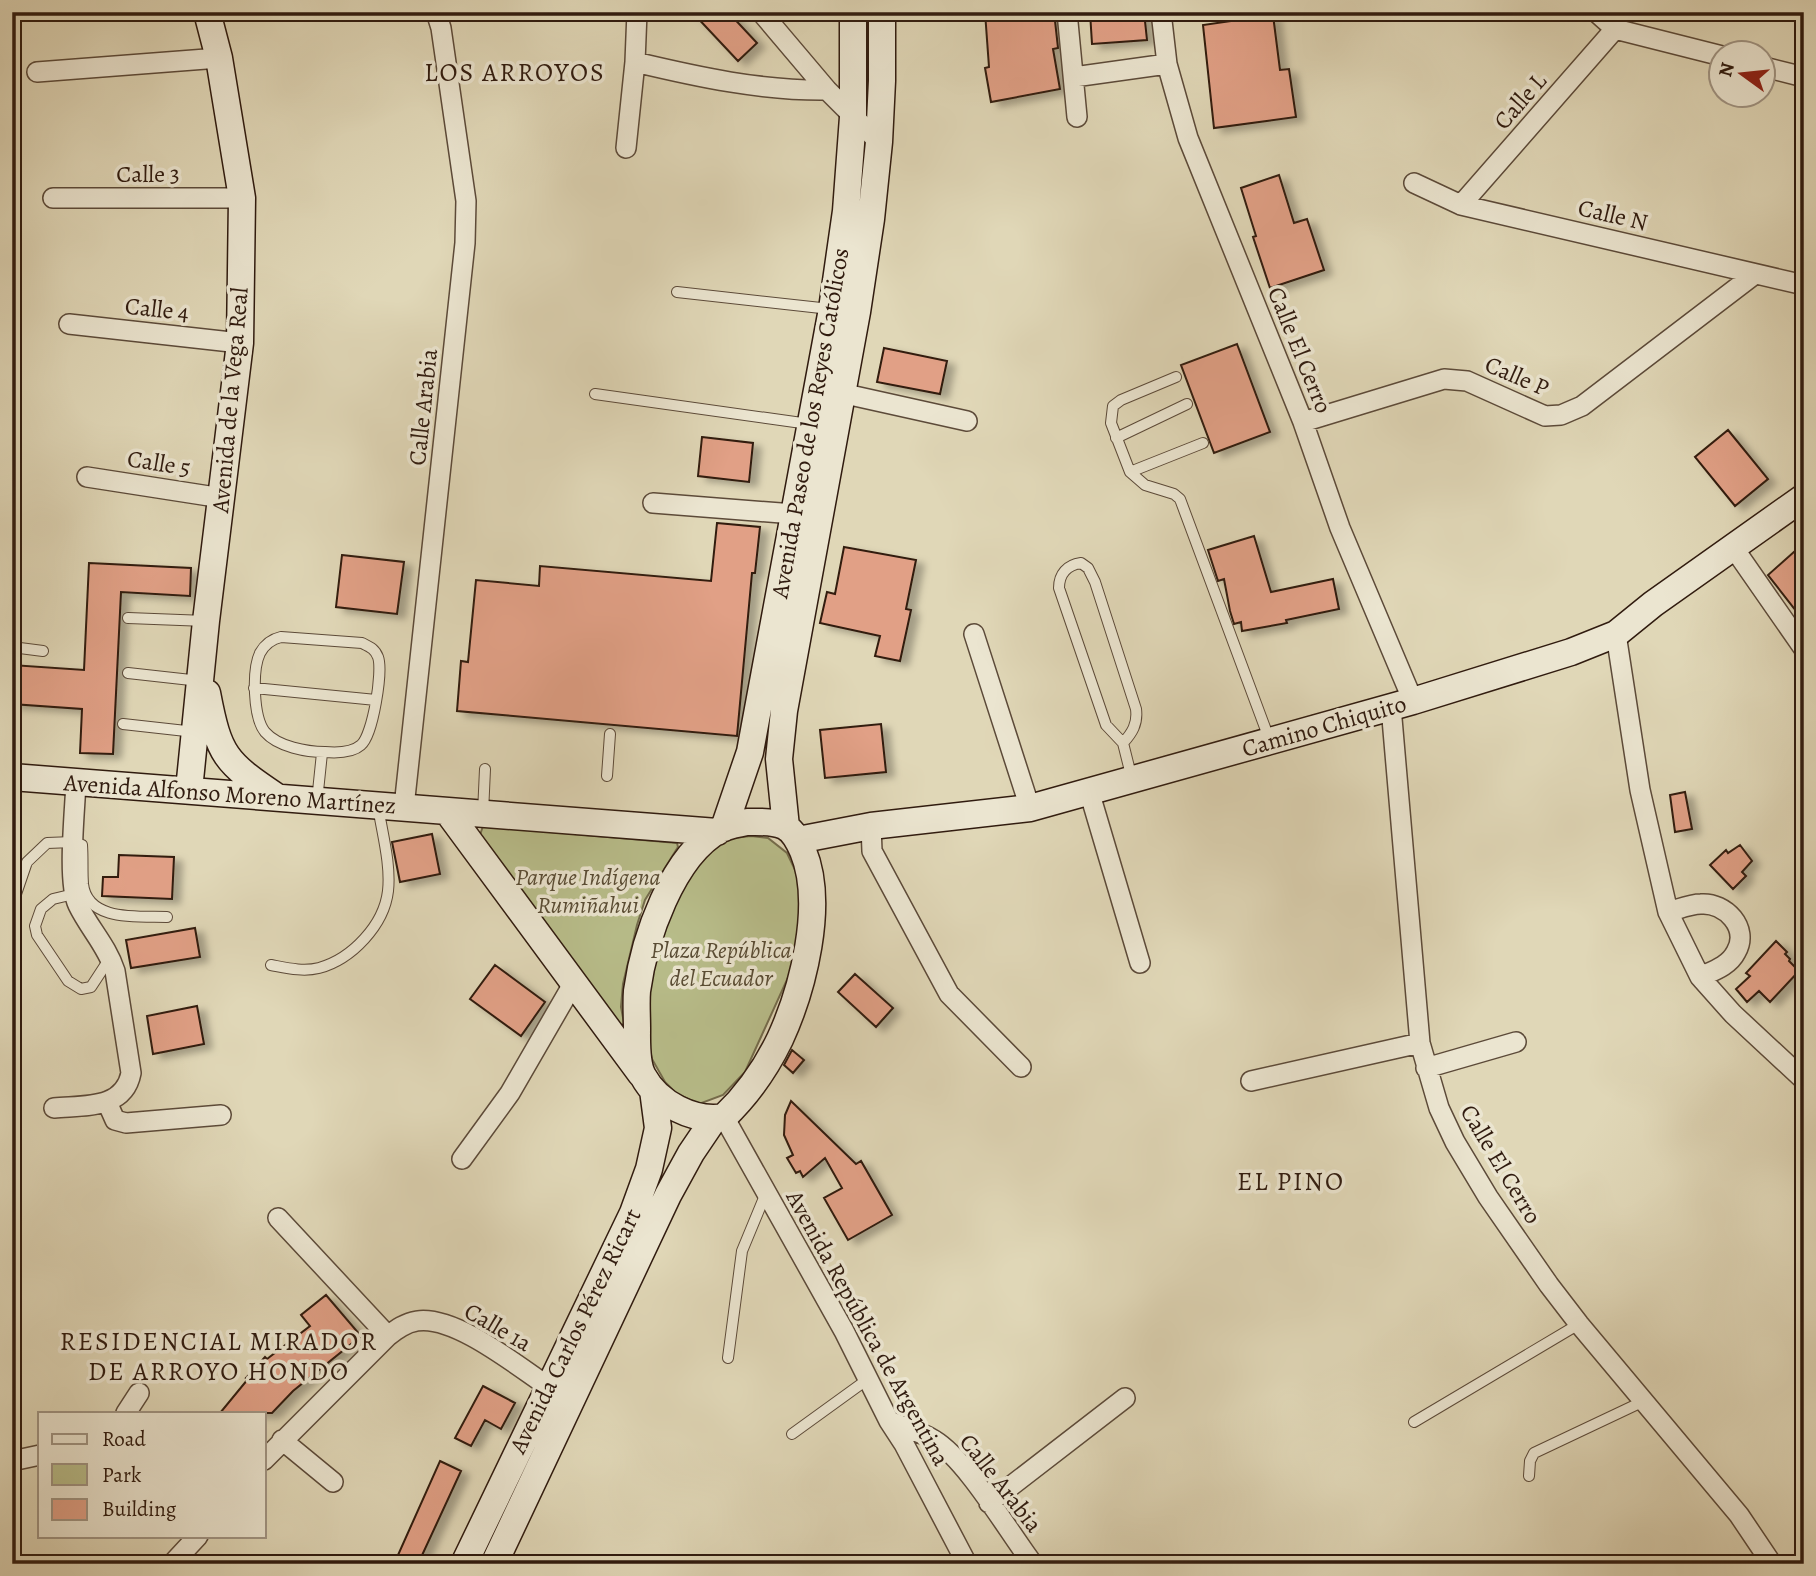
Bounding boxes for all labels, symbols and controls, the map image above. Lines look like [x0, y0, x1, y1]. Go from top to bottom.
north arrow [1708, 38, 1778, 108]
district label: LOS ARROYOS [424, 55, 606, 90]
text: N [1712, 60, 1741, 80]
street label: Calle L [1486, 65, 1554, 136]
street label: Calle 3 [116, 158, 180, 190]
street label: Calle N [1575, 191, 1651, 239]
street label: Avenida Paseo de los Reyes Católicos [763, 245, 857, 602]
street label: Calle El Cerro [1260, 282, 1340, 418]
street label: Avenida de la Vega Real [204, 286, 256, 515]
street label: Calle 4 [123, 290, 191, 328]
street label: Calle Arabia [401, 346, 445, 467]
street label: Calle P [1480, 348, 1554, 404]
street label: Calle 5 [125, 442, 193, 484]
street label: Camino Chiquito [1238, 687, 1410, 765]
street label: Avenida Alfonso Moreno Martínez [62, 766, 397, 822]
park label: Parque Indígena Rumiñahui [515, 861, 661, 921]
park label: Plaza República del Ecuador [650, 934, 792, 994]
street label: Calle El Cerro [1453, 1098, 1549, 1230]
district label: EL PINO [1237, 1164, 1345, 1199]
street label: Avenida República de Argentina [778, 1184, 958, 1472]
street label: Avenida Carlos Pérez Ricart [501, 1203, 648, 1460]
street label: Calle 1a [458, 1295, 538, 1359]
district label: RESIDENCIAL MIRADOR DE ARROYO HONDO [60, 1324, 378, 1389]
legend [38, 1412, 266, 1538]
text: Road [102, 1425, 146, 1453]
street label: Calle Arabia [952, 1427, 1050, 1540]
text: Park [102, 1461, 142, 1489]
text: Building [102, 1495, 177, 1523]

